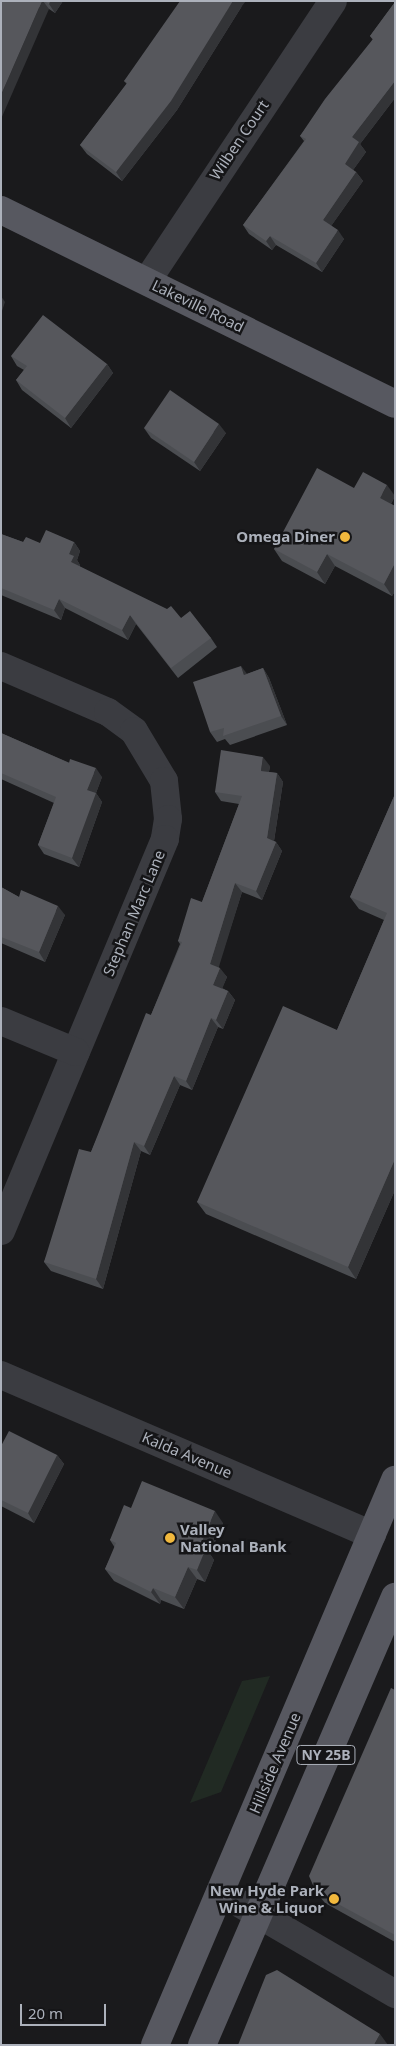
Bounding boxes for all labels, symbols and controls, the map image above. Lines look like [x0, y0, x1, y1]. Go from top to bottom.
street label: Wilben Court [206, 97, 272, 183]
street label: Lakeville Road [149, 276, 247, 336]
place label: Omega Diner [236, 528, 335, 546]
marker: Omega Diner [339, 531, 351, 543]
street label: Stephan Marc Lane [99, 847, 169, 979]
street label: Kalda Avenue [139, 1428, 235, 1482]
place label: Valley National Bank [180, 1520, 287, 1555]
marker: Valley National Bank [164, 1532, 176, 1544]
street label: Hillside Avenue [246, 1710, 304, 1816]
road number: NY 25B [296, 1744, 356, 1766]
place label: New Hyde Park Wine & Liquor [210, 1881, 324, 1916]
marker: New Hyde Park Wine & Liquor [328, 1893, 340, 1905]
scale bar [22, 1994, 109, 2026]
text: 20 m [28, 2003, 63, 2023]

